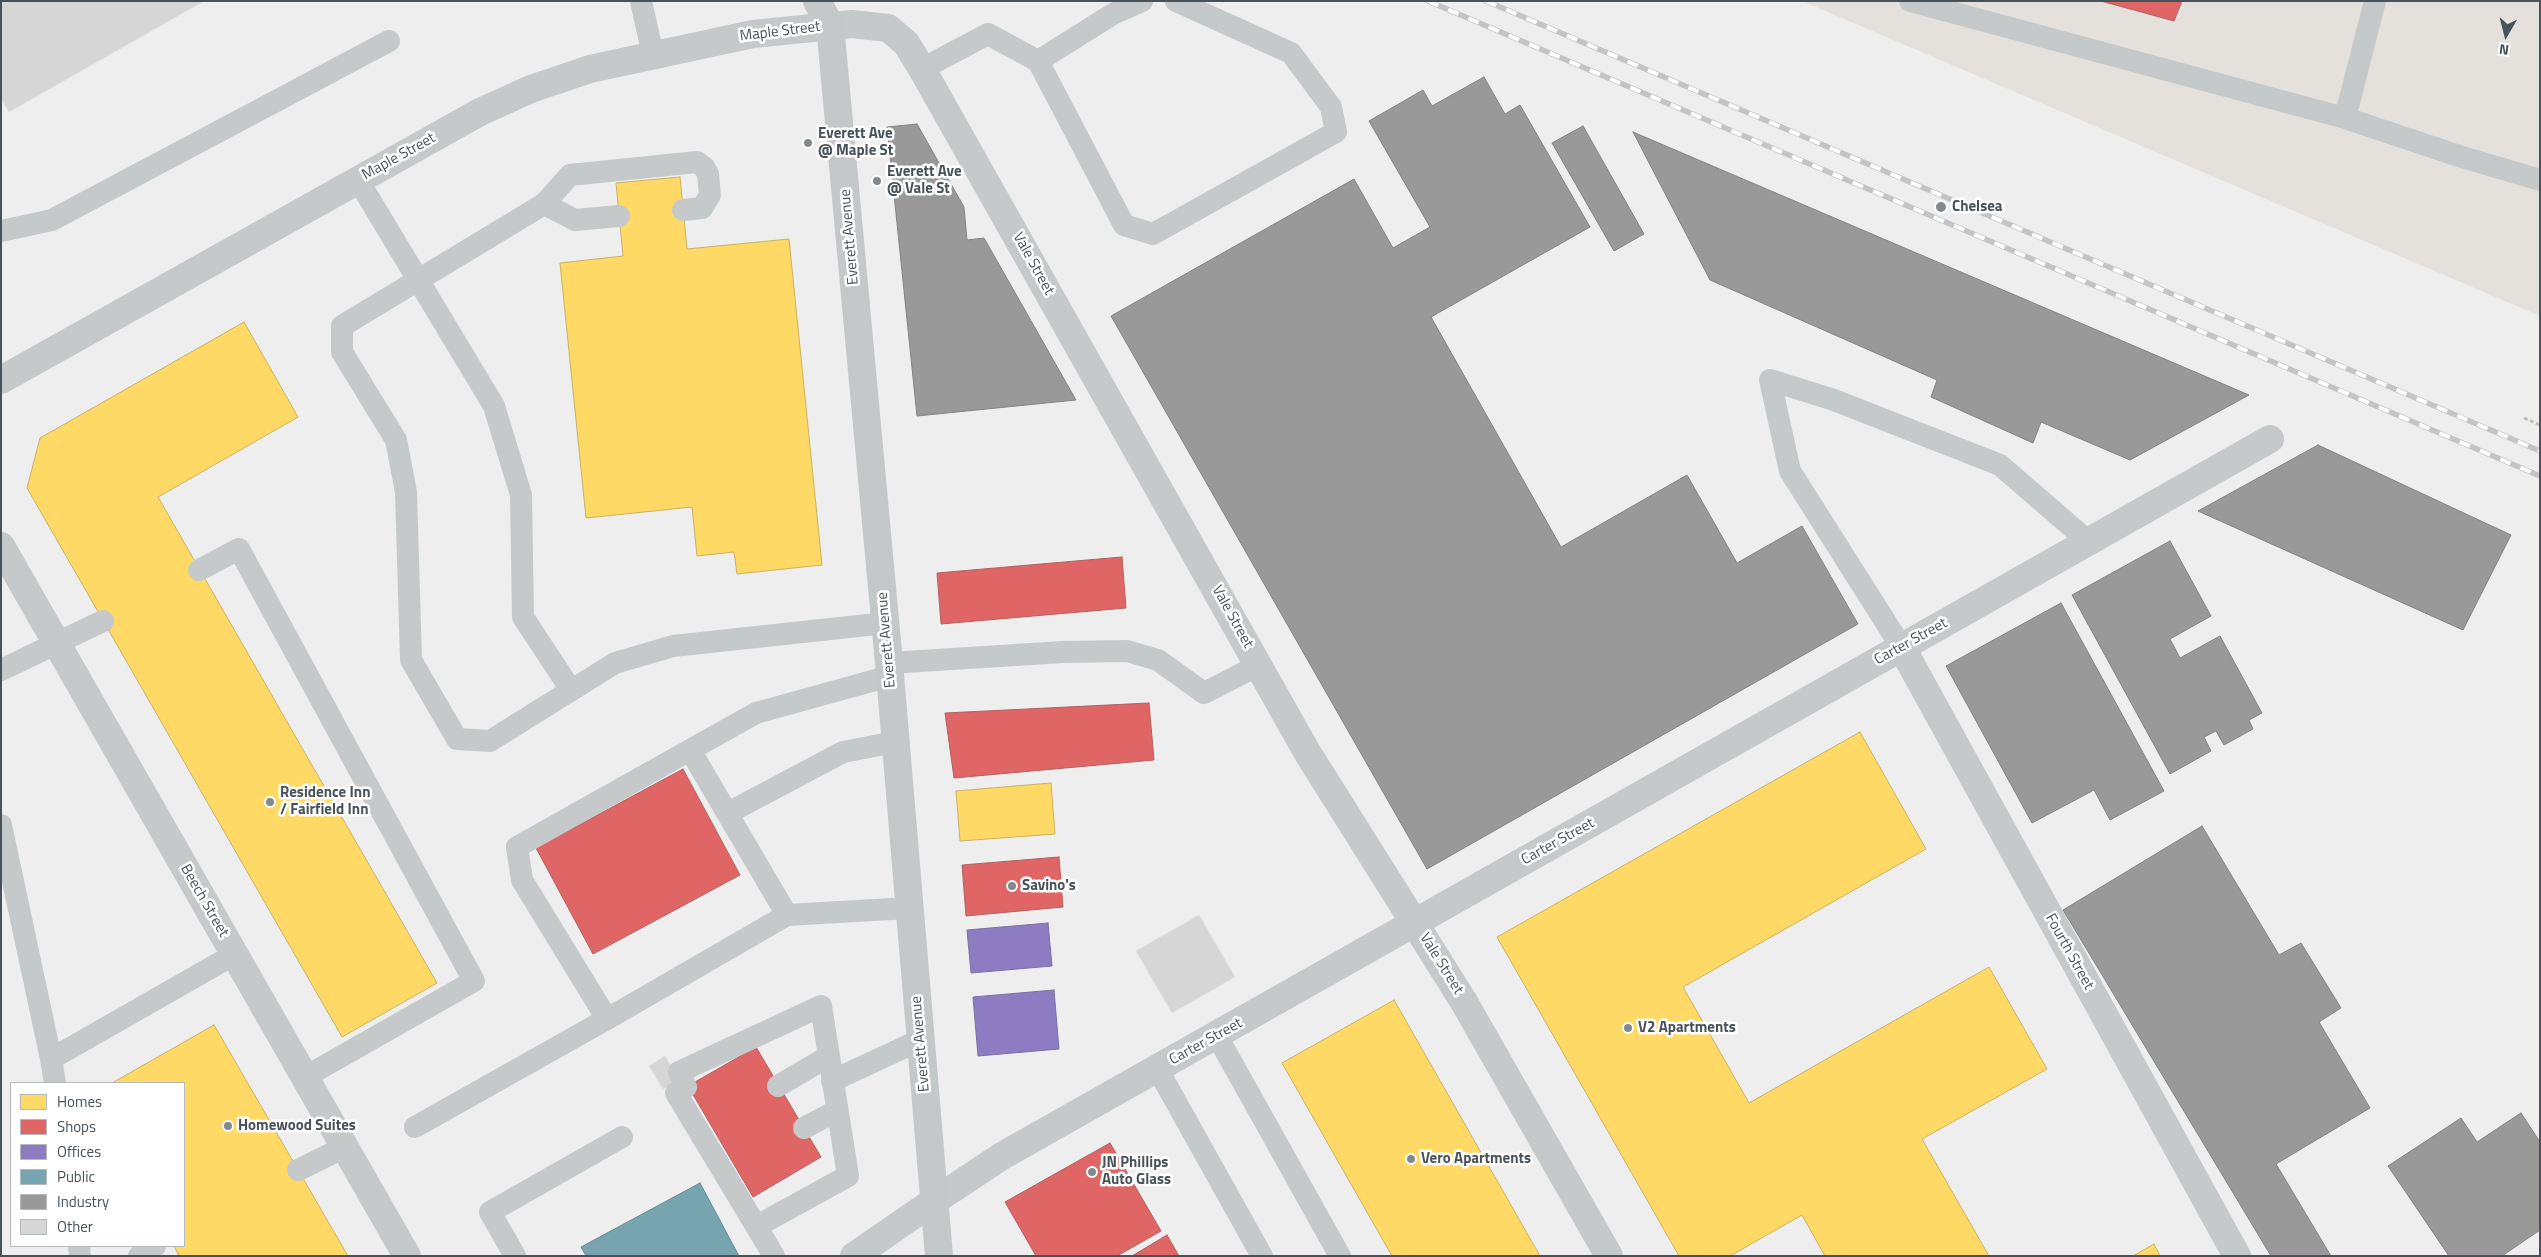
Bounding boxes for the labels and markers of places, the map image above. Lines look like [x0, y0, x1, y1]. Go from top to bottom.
place label: Everett Ave @ Maple St [818, 125, 893, 160]
marker: Everett Ave @ Maple St [802, 137, 814, 149]
place label: Everett Ave @ Vale St [887, 163, 962, 198]
marker: Everett Ave @ Vale St [871, 175, 883, 187]
place label: Chelsea [1952, 198, 2003, 216]
marker: Chelsea [1934, 200, 1948, 214]
place label: Residence Inn / Fairfield Inn [280, 784, 370, 819]
marker: Residence Inn / Fairfield Inn [264, 796, 276, 808]
place label: Savino's [1022, 877, 1076, 895]
marker: Savino's [1006, 880, 1018, 892]
place label: V2 Apartments [1638, 1019, 1736, 1037]
marker: V2 Apartments [1622, 1022, 1634, 1034]
place label: Homewood Suites [238, 1117, 356, 1135]
marker: Homewood Suites [222, 1120, 234, 1132]
place label: Vero Apartments [1421, 1150, 1531, 1168]
marker: Vero Apartments [1405, 1153, 1417, 1165]
place label: JN Phillips Auto Glass [1102, 1154, 1171, 1189]
marker: JN Phillips Auto Glass [1086, 1166, 1098, 1178]

